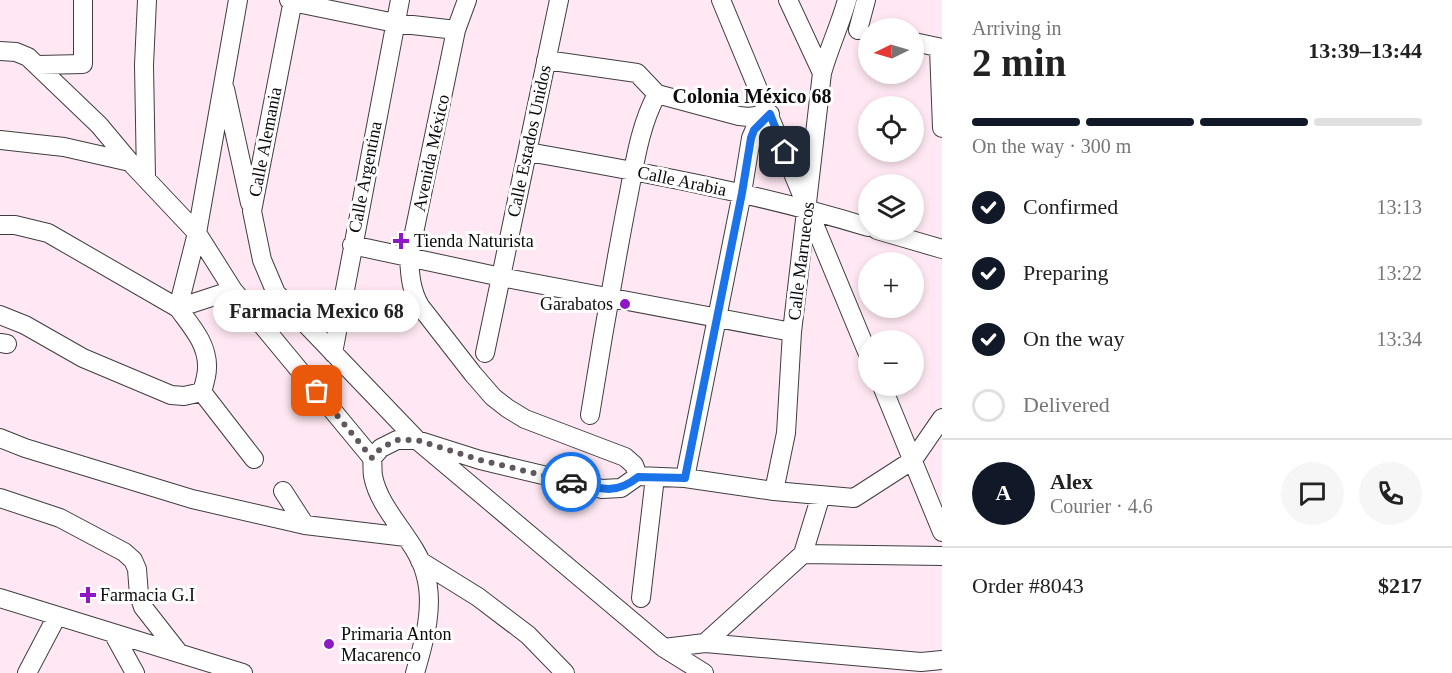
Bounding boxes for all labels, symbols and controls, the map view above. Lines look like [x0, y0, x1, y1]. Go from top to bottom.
text: Arriving in [972, 17, 1061, 39]
north arrow [858, 18, 924, 84]
map controls [858, 18, 924, 396]
text: 13:39–13:44 [1308, 38, 1422, 63]
text: 2 min [972, 41, 1066, 84]
street label: Calle Estados Unidos [503, 63, 555, 219]
street label: Calle Alemania [245, 85, 285, 199]
district label: Colonia México 68 [673, 85, 831, 107]
street label: Avenida México [409, 93, 453, 213]
button: locate [858, 96, 924, 162]
street label: Calle Argentina [344, 120, 386, 234]
pin [759, 126, 810, 177]
icon: home [768, 135, 801, 168]
text: On the way · 300 m [972, 135, 1131, 157]
street label: Calle Arabia [636, 162, 728, 200]
button: layers [858, 174, 924, 240]
icon: check [972, 191, 1005, 224]
text: Confirmed [1023, 194, 1118, 219]
text: 13:13 [1376, 196, 1422, 218]
street label: Calle Marruecos [784, 200, 818, 322]
place label: Tienda Naturista [414, 231, 534, 251]
marker: Tienda Naturista [392, 232, 410, 250]
button: + [858, 252, 924, 318]
icon: check [972, 257, 1005, 290]
text: Preparing [1023, 260, 1109, 285]
text: 13:22 [1376, 262, 1422, 284]
callout: Farmacia Mexico 68 [214, 289, 421, 331]
place label: Garabatos [540, 294, 613, 314]
marker: Garabatos [618, 297, 632, 311]
text: Farmacia Mexico 68 [229, 300, 404, 322]
icon: check [972, 323, 1005, 356]
text: On the way [1023, 326, 1124, 351]
text: 13:34 [1376, 328, 1422, 350]
button: − [858, 330, 924, 396]
pin [291, 365, 342, 416]
icon: bag [300, 374, 333, 407]
text: Delivered [1023, 392, 1110, 417]
courier [541, 452, 601, 512]
button: chat [1281, 462, 1344, 525]
button: phone [1359, 462, 1422, 525]
icon: car [555, 466, 588, 499]
text: Alex [1050, 469, 1093, 494]
text: A [996, 480, 1011, 505]
text: Courier · 4.6 [1050, 495, 1153, 517]
text: Order #8043 [972, 573, 1084, 598]
text: $217 [1378, 573, 1422, 598]
place label: Farmacia G.I [100, 585, 195, 605]
marker: Farmacia G.I [81, 588, 95, 602]
place label: Primaria Anton Macarenco [341, 624, 452, 665]
marker: Primaria Anton Macarenco [322, 637, 336, 651]

